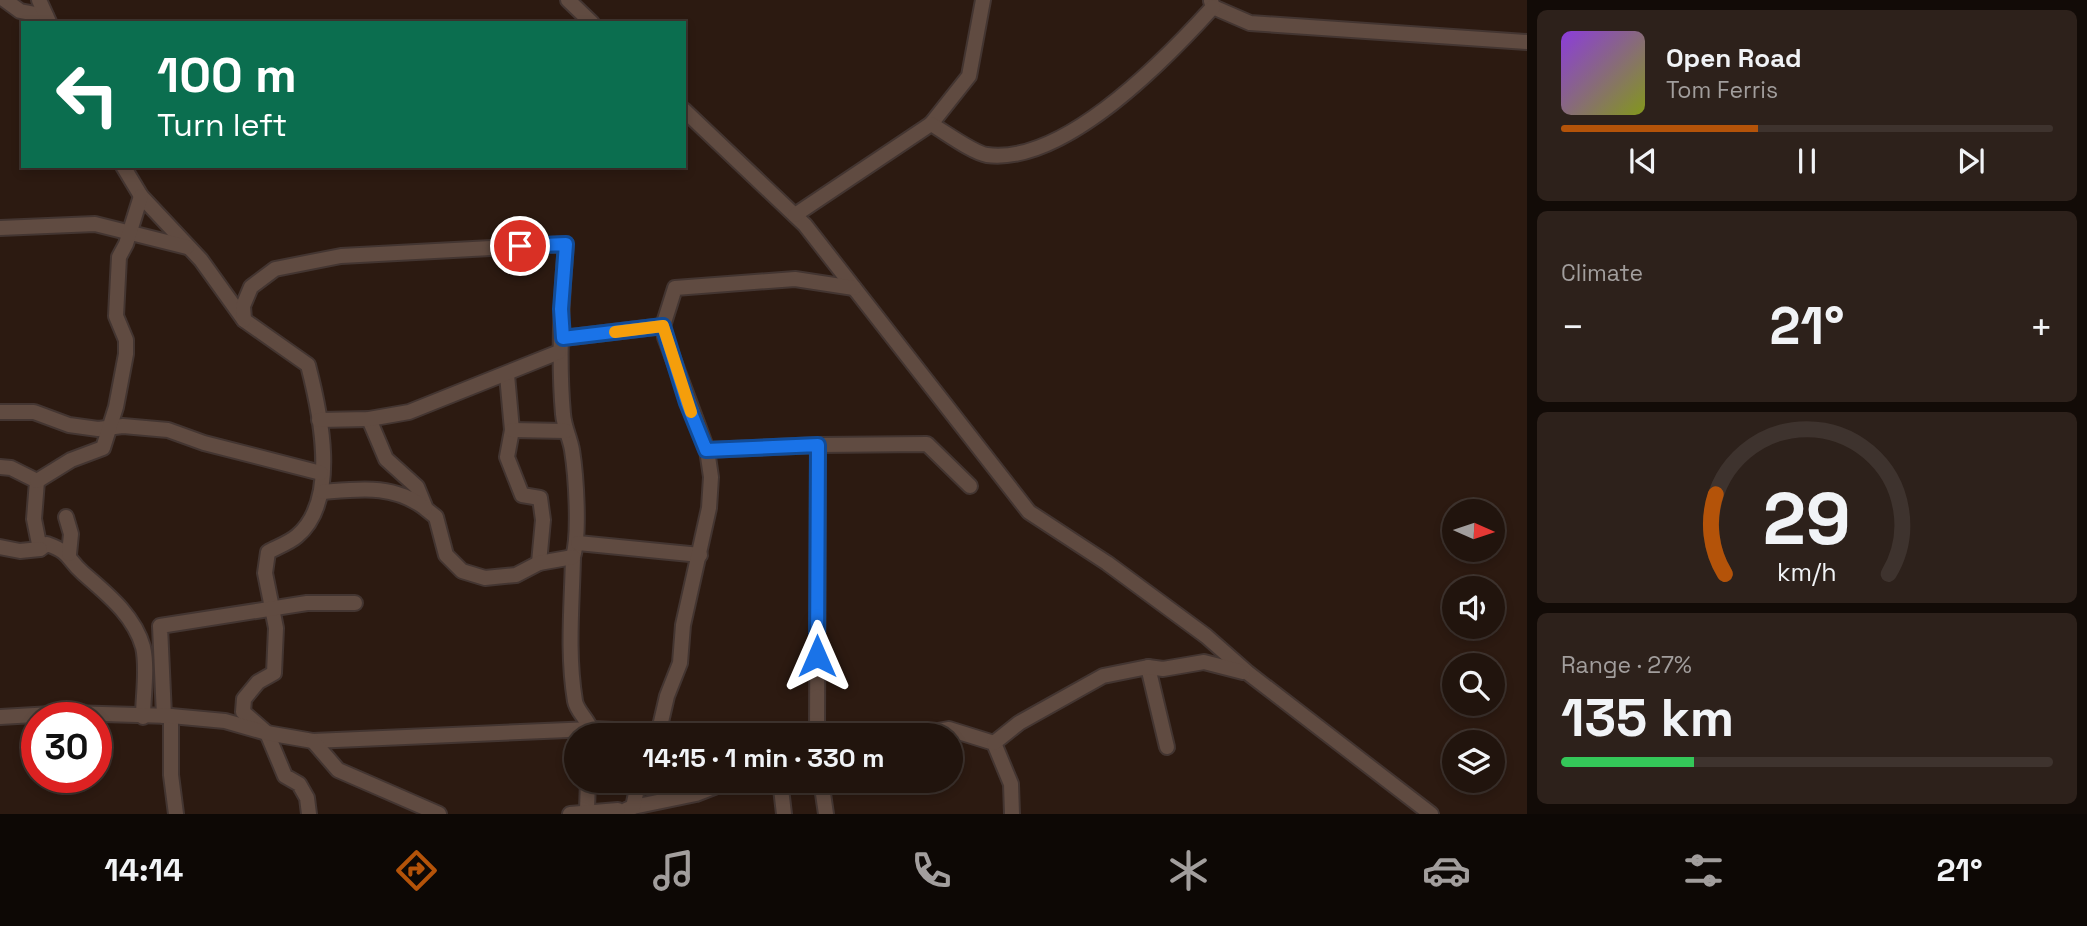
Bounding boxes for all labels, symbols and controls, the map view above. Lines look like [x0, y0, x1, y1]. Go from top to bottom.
text: Open Road [1666, 41, 1802, 75]
text: 100 m [157, 44, 297, 106]
icon: left [42, 49, 133, 140]
text: Tom Ferris [1666, 75, 1778, 105]
text: Turn left [157, 105, 287, 145]
icon: previous [1624, 142, 1662, 180]
icon: pause [1788, 142, 1826, 180]
icon: next [1952, 142, 1990, 180]
pin [490, 216, 550, 276]
icon: arrive [501, 227, 539, 265]
text: Climate [1561, 258, 1643, 288]
text: 21° [1770, 293, 1844, 359]
text: − [1561, 303, 1585, 351]
text: + [2029, 303, 2053, 351]
text: 29 [1763, 472, 1851, 565]
north arrow [1442, 499, 1505, 562]
map controls [1442, 499, 1505, 793]
text: km/h [1777, 555, 1837, 587]
button: sound [1442, 576, 1505, 639]
position arrow [780, 619, 854, 693]
text: Range · 27% [1561, 650, 1692, 680]
button: search [1442, 653, 1505, 716]
text: 135 km [1561, 685, 1734, 751]
speed limit sign: 30 [21, 702, 112, 793]
button: layers [1442, 730, 1505, 793]
text: 14:15 · 1 min · 330 m [643, 741, 884, 775]
icon: directions [392, 846, 441, 895]
icon: music [649, 846, 698, 895]
icon: phone [907, 846, 956, 895]
icon: climate [1164, 846, 1213, 895]
icon: car [1422, 846, 1471, 895]
icon: filters [1679, 846, 1728, 895]
text: 14:14 [104, 850, 183, 890]
text: 21° [1937, 850, 1983, 890]

